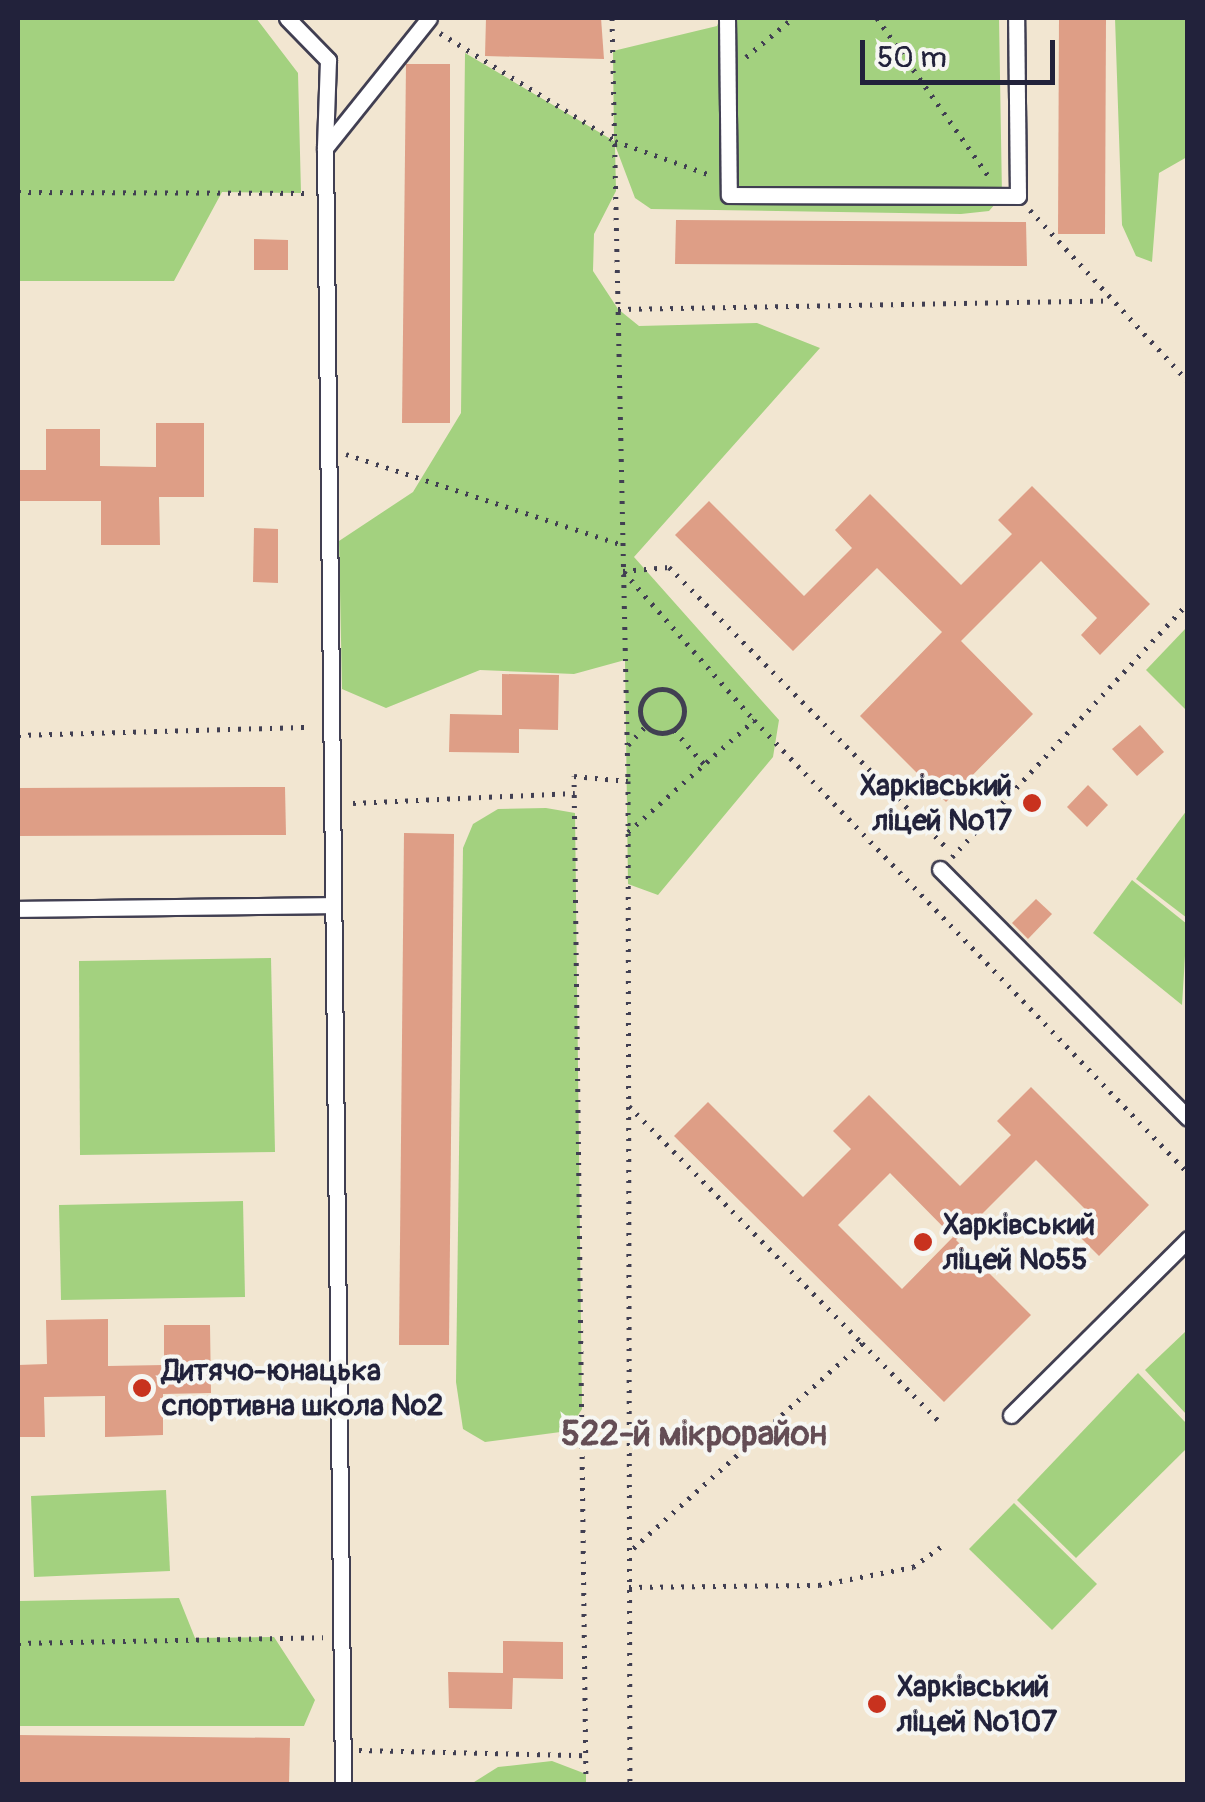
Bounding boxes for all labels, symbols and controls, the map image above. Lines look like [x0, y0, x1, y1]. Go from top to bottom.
scale bar [865, 20, 1060, 82]
text: 50 m [877, 39, 947, 76]
place label: Харківський ліцей №17 [860, 768, 1012, 838]
marker: Харківський ліцей №17 [1021, 792, 1043, 814]
place label: Харківський ліцей №55 [943, 1207, 1095, 1278]
marker: Харківський ліцей №55 [912, 1231, 934, 1253]
place label: Дитячо-юнацька спортивна школа №2 [162, 1353, 444, 1424]
marker: Дитячо-юнацька спортивна школа №2 [131, 1377, 153, 1399]
district label: 522-й мікрорайон [561, 1413, 827, 1455]
place label: Харківський ліцей №107 [897, 1669, 1057, 1740]
marker: Харківський ліцей №107 [866, 1693, 888, 1715]

